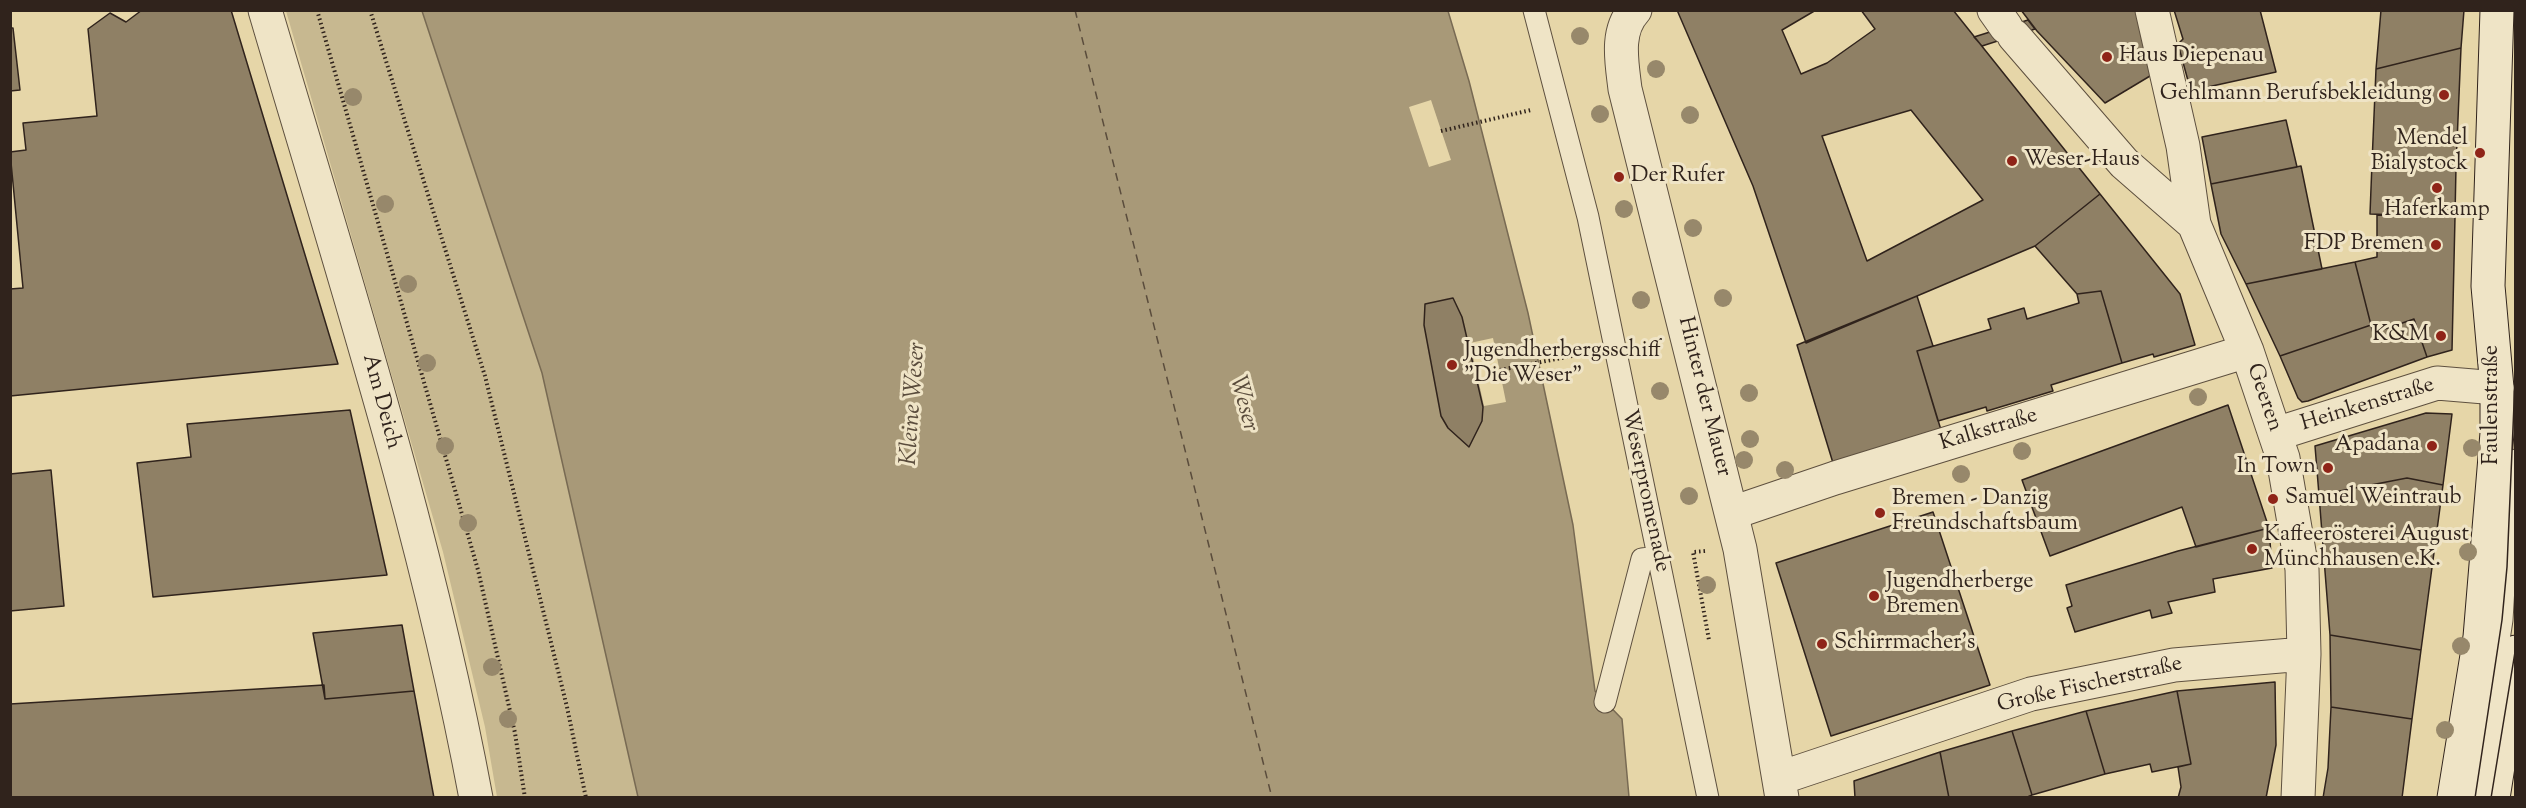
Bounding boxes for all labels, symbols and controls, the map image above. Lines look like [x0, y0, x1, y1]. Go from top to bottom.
place label: Haus Diepenau [2119, 44, 2264, 70]
marker: Haus Diepenau [2100, 50, 2114, 64]
place label: Gehlmann Berufsbekleidung [2160, 82, 2432, 108]
marker: Gehlmann Berufsbekleidung [2437, 88, 2451, 102]
place label: Mendel Bialystock [2371, 127, 2468, 178]
marker: Mendel Bialystock [2473, 146, 2487, 160]
place label: Weser-Haus [2024, 148, 2140, 174]
marker: Weser-Haus [2005, 154, 2019, 168]
place label: Der Rufer [1631, 164, 1725, 190]
marker: Der Rufer [1612, 170, 1626, 184]
marker: Haferkamp [2430, 181, 2444, 195]
place label: Haferkamp [2384, 198, 2490, 224]
place label: FDP Bremen [2304, 232, 2424, 258]
marker: FDP Bremen [2429, 238, 2443, 252]
street label: Hinter der Mauer [1670, 314, 1736, 480]
place label: K&M [2372, 323, 2429, 349]
marker: K&M [2434, 329, 2448, 343]
place label: Jugendherbergsschiff "Die Weser" [1464, 339, 1661, 390]
water label: Kleine Weser [896, 341, 934, 467]
street label: Faulenstraße [2480, 345, 2506, 465]
street label: Am Deich [355, 352, 405, 452]
marker: Jugendherbergsschiff "Die Weser" [1445, 358, 1459, 372]
street label: Geeren [2239, 361, 2287, 435]
water label: Weser [1221, 373, 1263, 435]
street label: Heinkenstraße [2298, 373, 2438, 439]
street label: Kalkstraße [1937, 404, 2041, 458]
street label: Weserpromenade [1614, 407, 1674, 575]
place label: Apadana [2335, 433, 2420, 459]
marker: Apadana [2425, 439, 2439, 453]
place label: In Town [2237, 455, 2316, 481]
marker: In Town [2321, 461, 2335, 475]
place label: Samuel Weintraub [2285, 486, 2462, 512]
place label: Bremen - Danzig Freundschaftsbaum [1892, 487, 2078, 538]
marker: Samuel Weintraub [2266, 492, 2280, 506]
marker: Bremen - Danzig Freundschaftsbaum [1873, 506, 1887, 520]
place label: Kaffeerösterei August Münchhausen e.K. [2264, 523, 2469, 574]
marker: Kaffeerösterei August Münchhausen e.K. [2245, 542, 2259, 556]
place label: Jugendherberge Bremen [1886, 570, 2034, 622]
marker: Jugendherberge Bremen [1867, 589, 1881, 603]
place label: Schirrmacher's [1834, 631, 1975, 657]
marker: Schirrmacher's [1815, 637, 1829, 651]
street label: Große Fischerstraße [1995, 652, 2185, 720]

